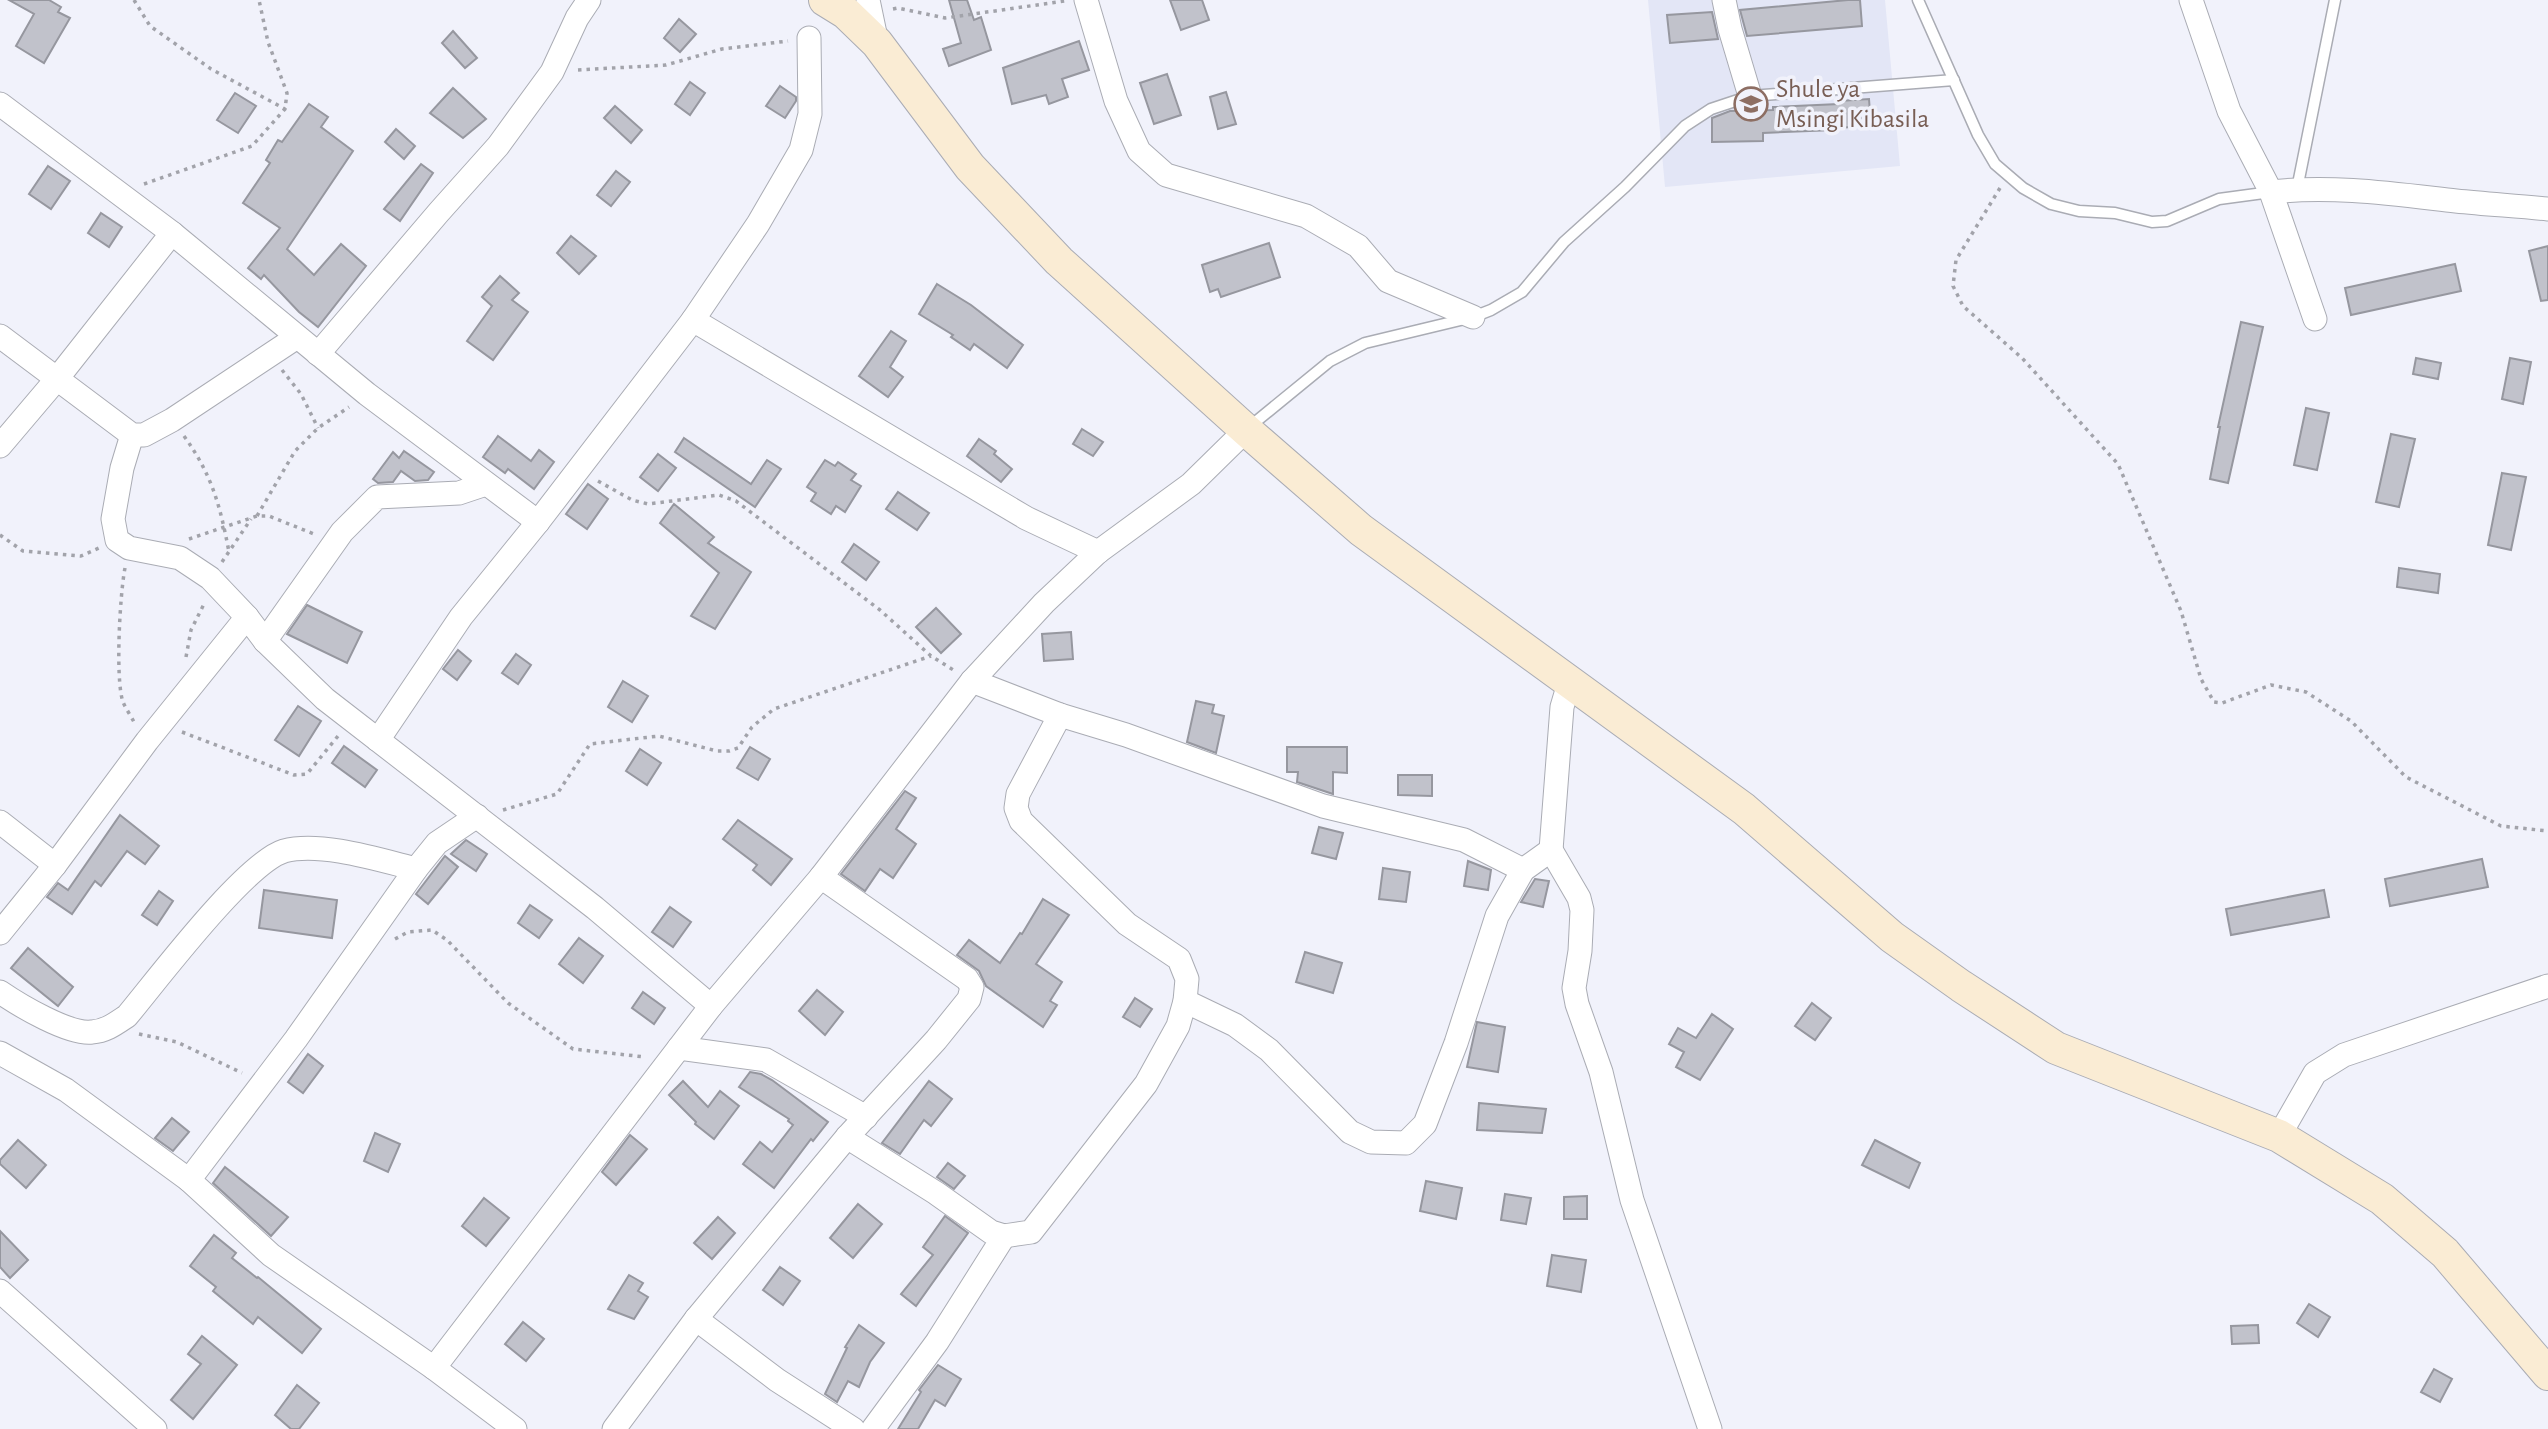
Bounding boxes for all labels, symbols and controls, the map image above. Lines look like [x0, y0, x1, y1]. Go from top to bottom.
place label: Shule ya Msingi Kibasila [1776, 76, 1929, 132]
school or university icon: Shule ya Msingi Kibasila [1732, 85, 1770, 123]

